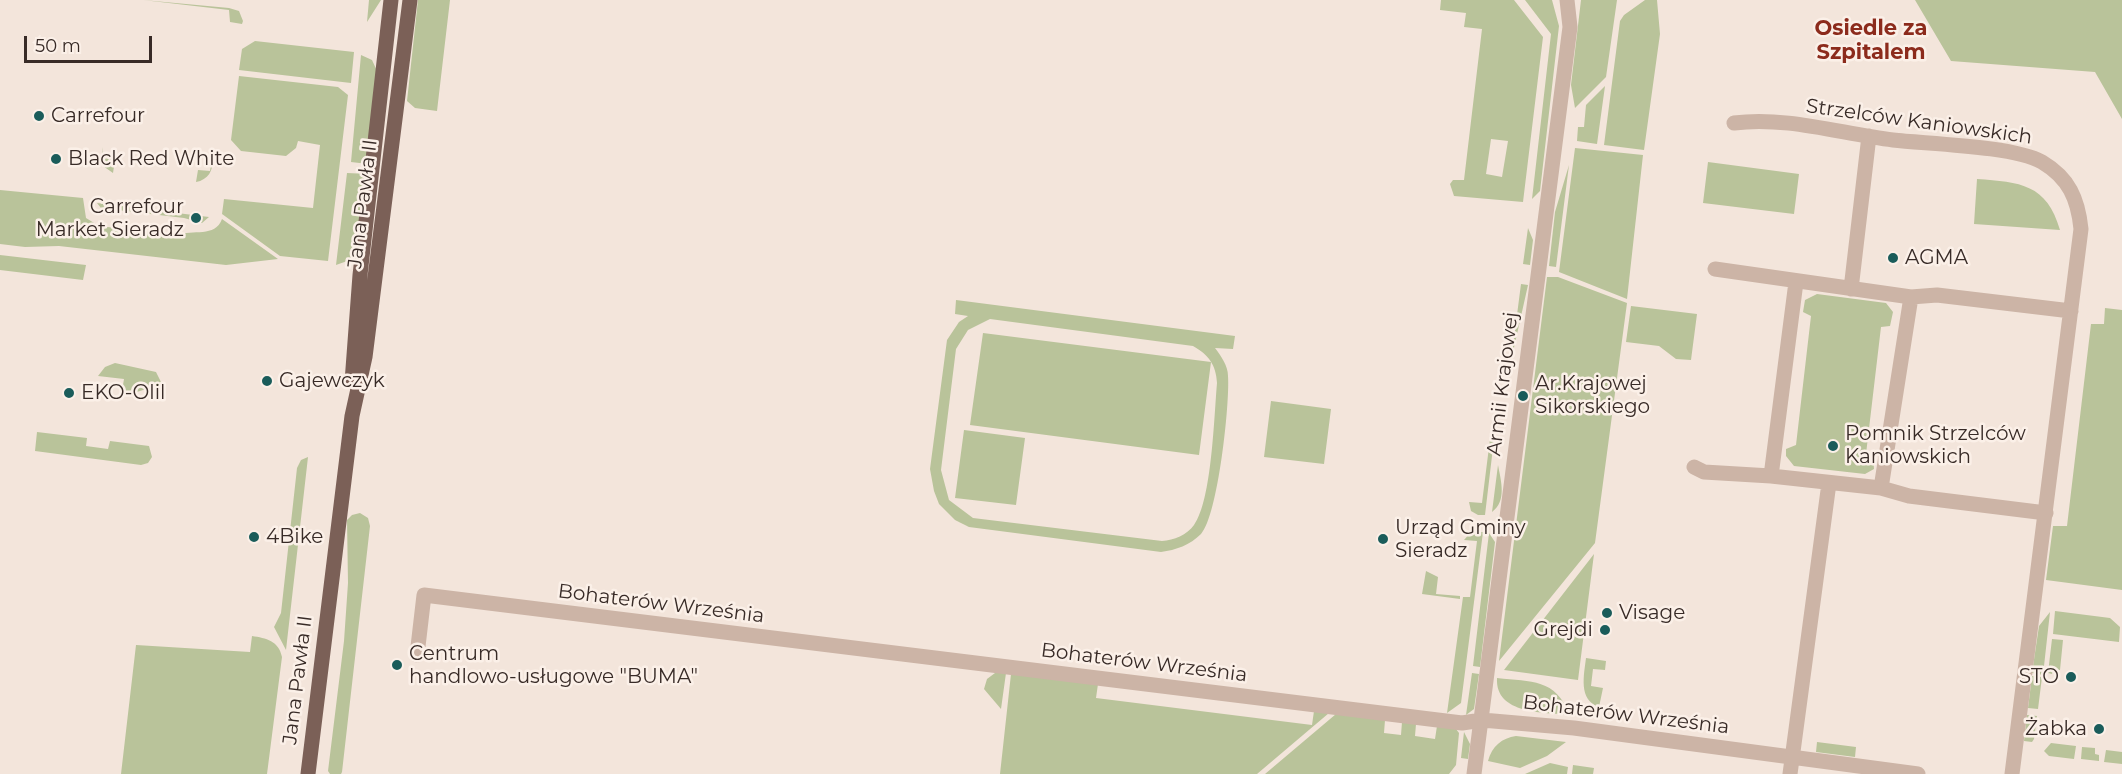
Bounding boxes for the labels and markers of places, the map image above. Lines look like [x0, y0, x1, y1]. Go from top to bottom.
place label: Carrefour [51, 104, 145, 128]
marker: Carrefour [32, 109, 46, 123]
place label: Black Red White [68, 147, 234, 171]
marker: Black Red White [49, 152, 63, 166]
place label: Carrefour Market Sieradz [36, 195, 184, 242]
marker: Carrefour Market Sieradz [189, 211, 203, 225]
place label: AGMA [1905, 246, 1968, 270]
marker: AGMA [1886, 251, 1900, 265]
place label: Gajewczyk [279, 369, 385, 393]
place label: Ar.Krajowej Sikorskiego [1535, 372, 1650, 419]
marker: Gajewczyk [260, 374, 274, 388]
place label: EKO-Olil [81, 381, 165, 405]
marker: EKO-Olil [62, 386, 76, 400]
marker: Ar.Krajowej Sikorskiego [1516, 389, 1530, 403]
place label: Pomnik Strzelców Kaniowskich [1845, 422, 2026, 469]
marker: Pomnik Strzelców Kaniowskich [1826, 439, 1840, 453]
place label: Urząd Gminy Sieradz [1395, 516, 1526, 563]
place label: 4Bike [266, 525, 323, 549]
marker: 4Bike [247, 530, 261, 544]
marker: Urząd Gminy Sieradz [1376, 532, 1390, 546]
place label: Visage [1619, 601, 1685, 625]
marker: Visage [1600, 606, 1614, 620]
place label: Grejdi [1533, 618, 1593, 642]
marker: Grejdi [1598, 623, 1612, 637]
place label: Centrum handlowo-usługowe "BUMA" [409, 642, 698, 689]
marker: Centrum handlowo-usługowe "BUMA" [390, 658, 404, 672]
place label: STO [2019, 665, 2059, 689]
marker: STO [2064, 670, 2078, 684]
place label: Żabka [2025, 717, 2087, 741]
marker: Żabka [2092, 722, 2106, 736]

